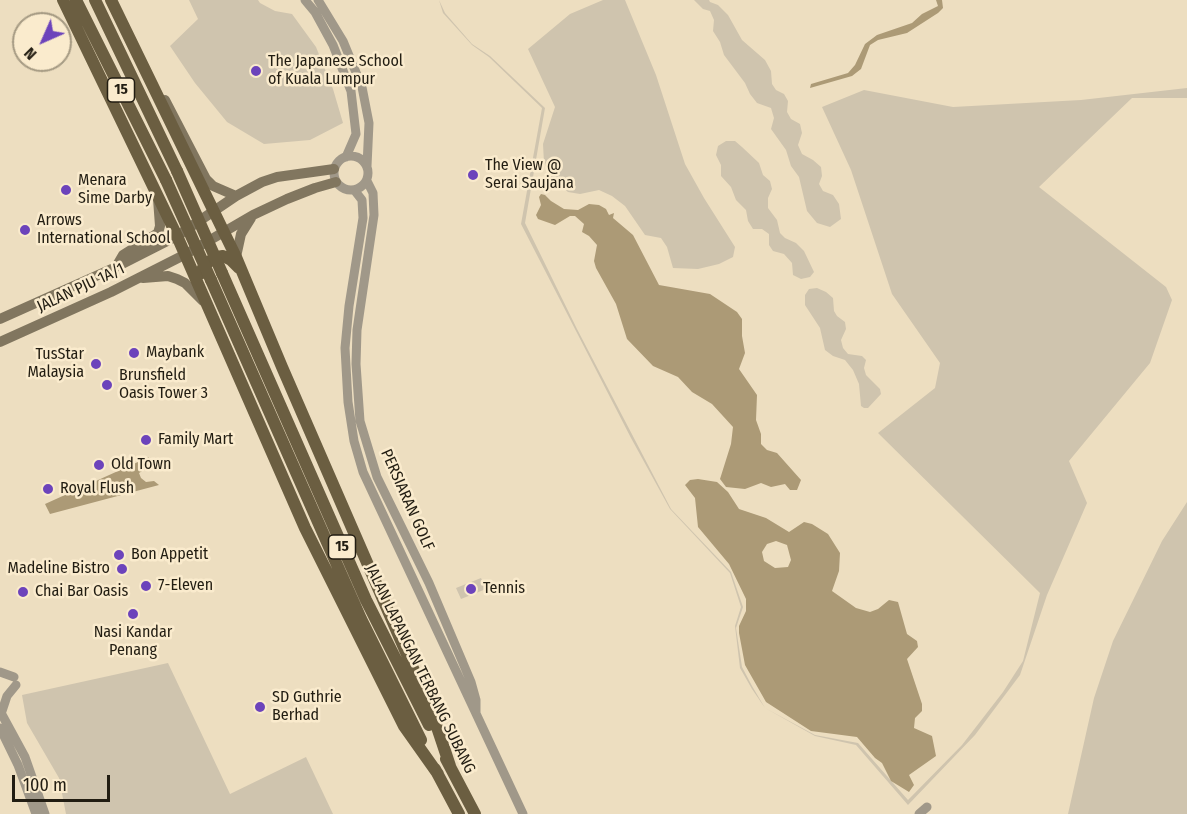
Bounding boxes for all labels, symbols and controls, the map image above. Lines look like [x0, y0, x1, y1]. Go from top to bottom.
north arrow [12, 12, 72, 72]
text: N [20, 44, 40, 64]
place label: The Japanese School of Kuala Lumpur [268, 52, 403, 90]
marker: The Japanese School of Kuala Lumpur [249, 64, 263, 78]
road number: 15 [108, 78, 134, 102]
place label: The View @ Serai Saujana [485, 156, 574, 194]
marker: The View @ Serai Saujana [466, 168, 480, 182]
place label: Menara Sime Darby [78, 171, 152, 209]
marker: Menara Sime Darby [59, 183, 73, 197]
place label: Arrows International School [37, 211, 170, 249]
marker: Arrows International School [18, 223, 32, 237]
street label: JALAN PJU 1A/1 [34, 259, 128, 317]
place label: Maybank [146, 343, 204, 363]
place label: TusStar Malaysia [27, 345, 84, 383]
marker: Maybank [127, 346, 141, 360]
marker: TusStar Malaysia [89, 357, 103, 371]
place label: Brunsfield Oasis Tower 3 [119, 366, 208, 404]
marker: Brunsfield Oasis Tower 3 [100, 378, 114, 392]
place label: Family Mart [158, 430, 233, 450]
marker: Family Mart [139, 433, 153, 447]
street label: PERSIARAN GOLF [376, 446, 438, 554]
place label: Old Town [111, 455, 171, 475]
marker: Old Town [92, 458, 106, 472]
place label: Royal Flush [60, 479, 134, 499]
marker: Royal Flush [41, 482, 55, 496]
road number: 15 [328, 535, 356, 559]
place label: Bon Appetit [131, 545, 208, 565]
marker: Bon Appetit [112, 548, 126, 562]
place label: Madeline Bistro [8, 559, 110, 579]
street label: JALAN LAPANGAN TERBANG SUBANG [361, 561, 479, 777]
marker: Madeline Bistro [115, 562, 129, 576]
place label: 7-Eleven [158, 576, 213, 596]
marker: 7-Eleven [139, 579, 153, 593]
place label: Tennis [483, 579, 525, 599]
place label: Chai Bar Oasis [35, 582, 128, 602]
marker: Tennis [464, 582, 478, 596]
marker: Chai Bar Oasis [16, 585, 30, 599]
marker: Nasi Kandar Penang [126, 607, 140, 621]
place label: Nasi Kandar Penang [94, 623, 172, 661]
place label: SD Guthrie Berhad [272, 688, 342, 726]
marker: SD Guthrie Berhad [253, 700, 267, 714]
scale bar [15, 763, 112, 801]
text: 100 m [23, 774, 67, 796]

